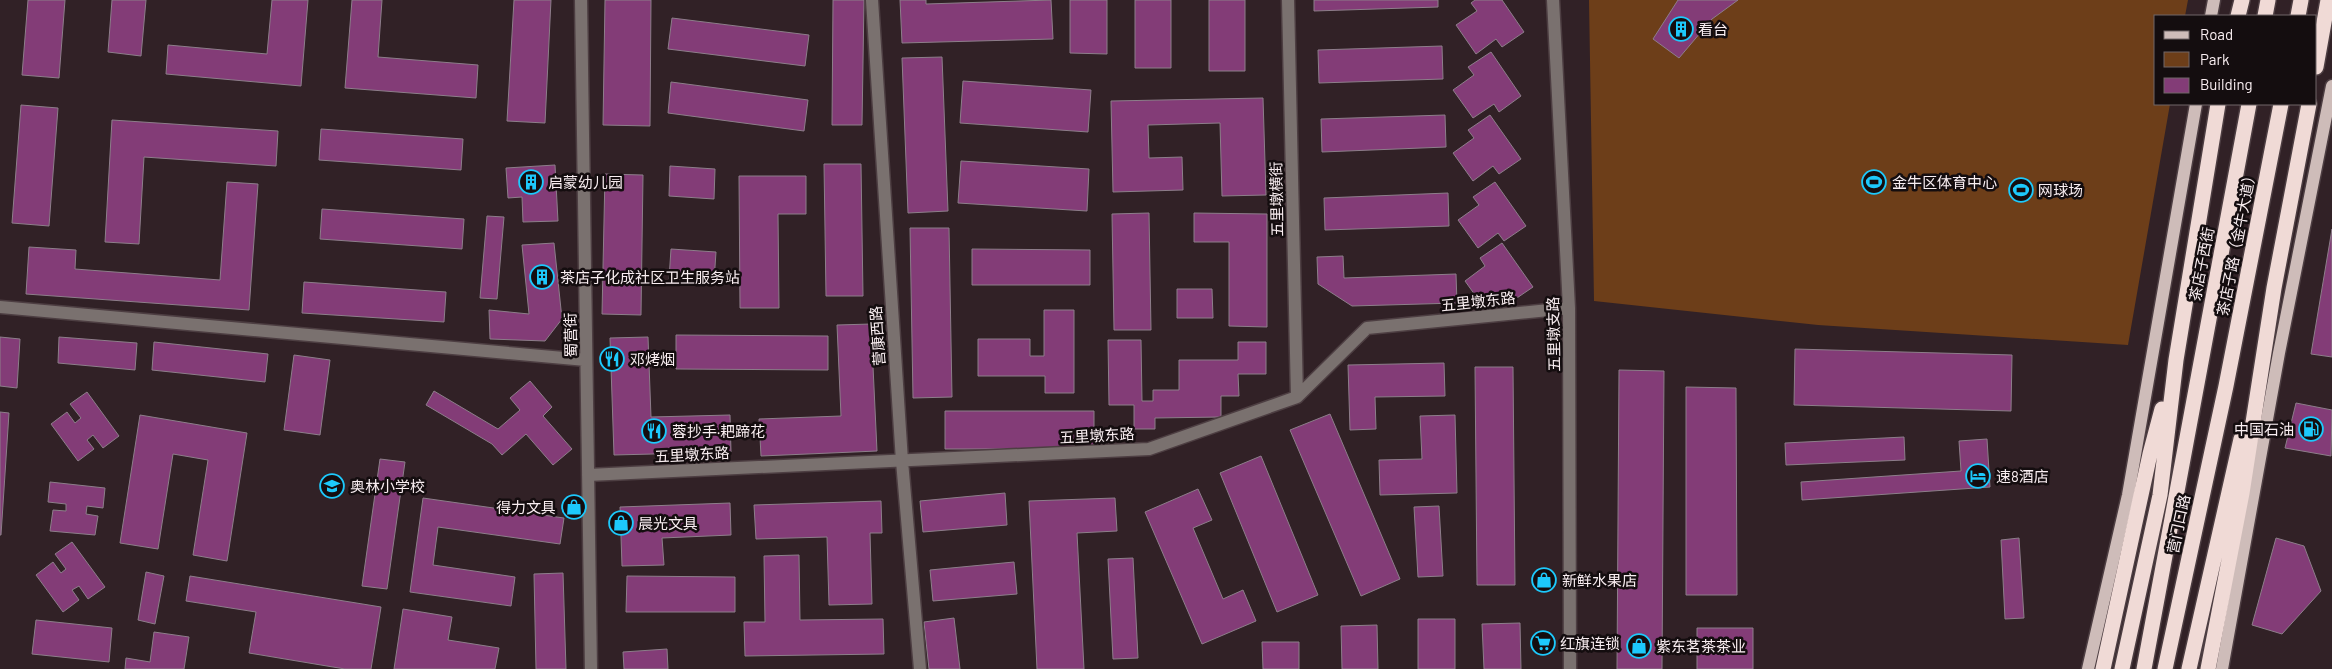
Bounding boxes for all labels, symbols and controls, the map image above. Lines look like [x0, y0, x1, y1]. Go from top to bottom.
legend [2154, 15, 2317, 105]
building icon: 看台 [1668, 16, 1694, 42]
place label: 看台 [1698, 20, 1728, 38]
text: Road [2200, 25, 2233, 43]
text: Park [2200, 50, 2230, 68]
text: Building [2200, 75, 2253, 93]
street label: 五里墩横街 [1266, 161, 1286, 237]
street label: 茶店子路（金牛大道） [2213, 167, 2259, 317]
building icon: 启蒙幼儿园 [518, 169, 544, 195]
sports icon: 金牛区体育中心 [1861, 169, 1887, 195]
place label: 启蒙幼儿园 [548, 173, 623, 191]
place label: 金牛区体育中心 [1892, 173, 1997, 191]
sports icon: 网球场 [2008, 177, 2034, 203]
place label: 网球场 [2038, 181, 2083, 199]
street label: 茶店子西街 [2185, 225, 2217, 303]
building icon: 茶店子化成社区卫生服务站 [529, 264, 555, 290]
place label: 茶店子化成社区卫生服务站 [560, 268, 740, 286]
street label: 五里墩东路 [1440, 288, 1516, 314]
street label: 五里墩支路 [1543, 296, 1563, 372]
street label: 营康西路 [866, 305, 888, 367]
street label: 蜀营街 [561, 312, 579, 358]
restaurant icon: 邓烤烟 [599, 346, 625, 372]
place label: 邓烤烟 [630, 350, 675, 368]
fuel station icon: 中国石油 [2298, 416, 2324, 442]
restaurant icon: 蓉抄手·耙蹄花 [641, 418, 667, 444]
place label: 中国石油 [2234, 420, 2294, 438]
place label: 蓉抄手·耙蹄花 [672, 422, 765, 440]
street label: 五里墩东路 [1059, 424, 1135, 446]
street label: 五里墩东路 [654, 443, 730, 465]
hotel icon: 速8酒店 [1965, 463, 1991, 489]
place label: 速8酒店 [1996, 467, 2049, 485]
school or university icon: 奥林小学校 [319, 473, 345, 499]
place label: 奥林小学校 [350, 477, 425, 495]
street label: 营门口路 [2163, 493, 2193, 555]
shop icon: 得力文具 [561, 494, 587, 520]
place label: 得力文具 [496, 498, 556, 516]
shop icon: 晨光文具 [608, 510, 634, 536]
place label: 晨光文具 [638, 514, 698, 532]
shop icon: 新鲜水果店 [1531, 567, 1557, 593]
place label: 新鲜水果店 [1562, 571, 1637, 589]
supermarket icon: 红旗连锁 [1530, 630, 1556, 656]
shop icon: 紫东茗茶茶业 [1626, 633, 1652, 659]
place label: 红旗连锁 [1560, 634, 1620, 652]
place label: 紫东茗茶茶业 [1656, 637, 1746, 655]

